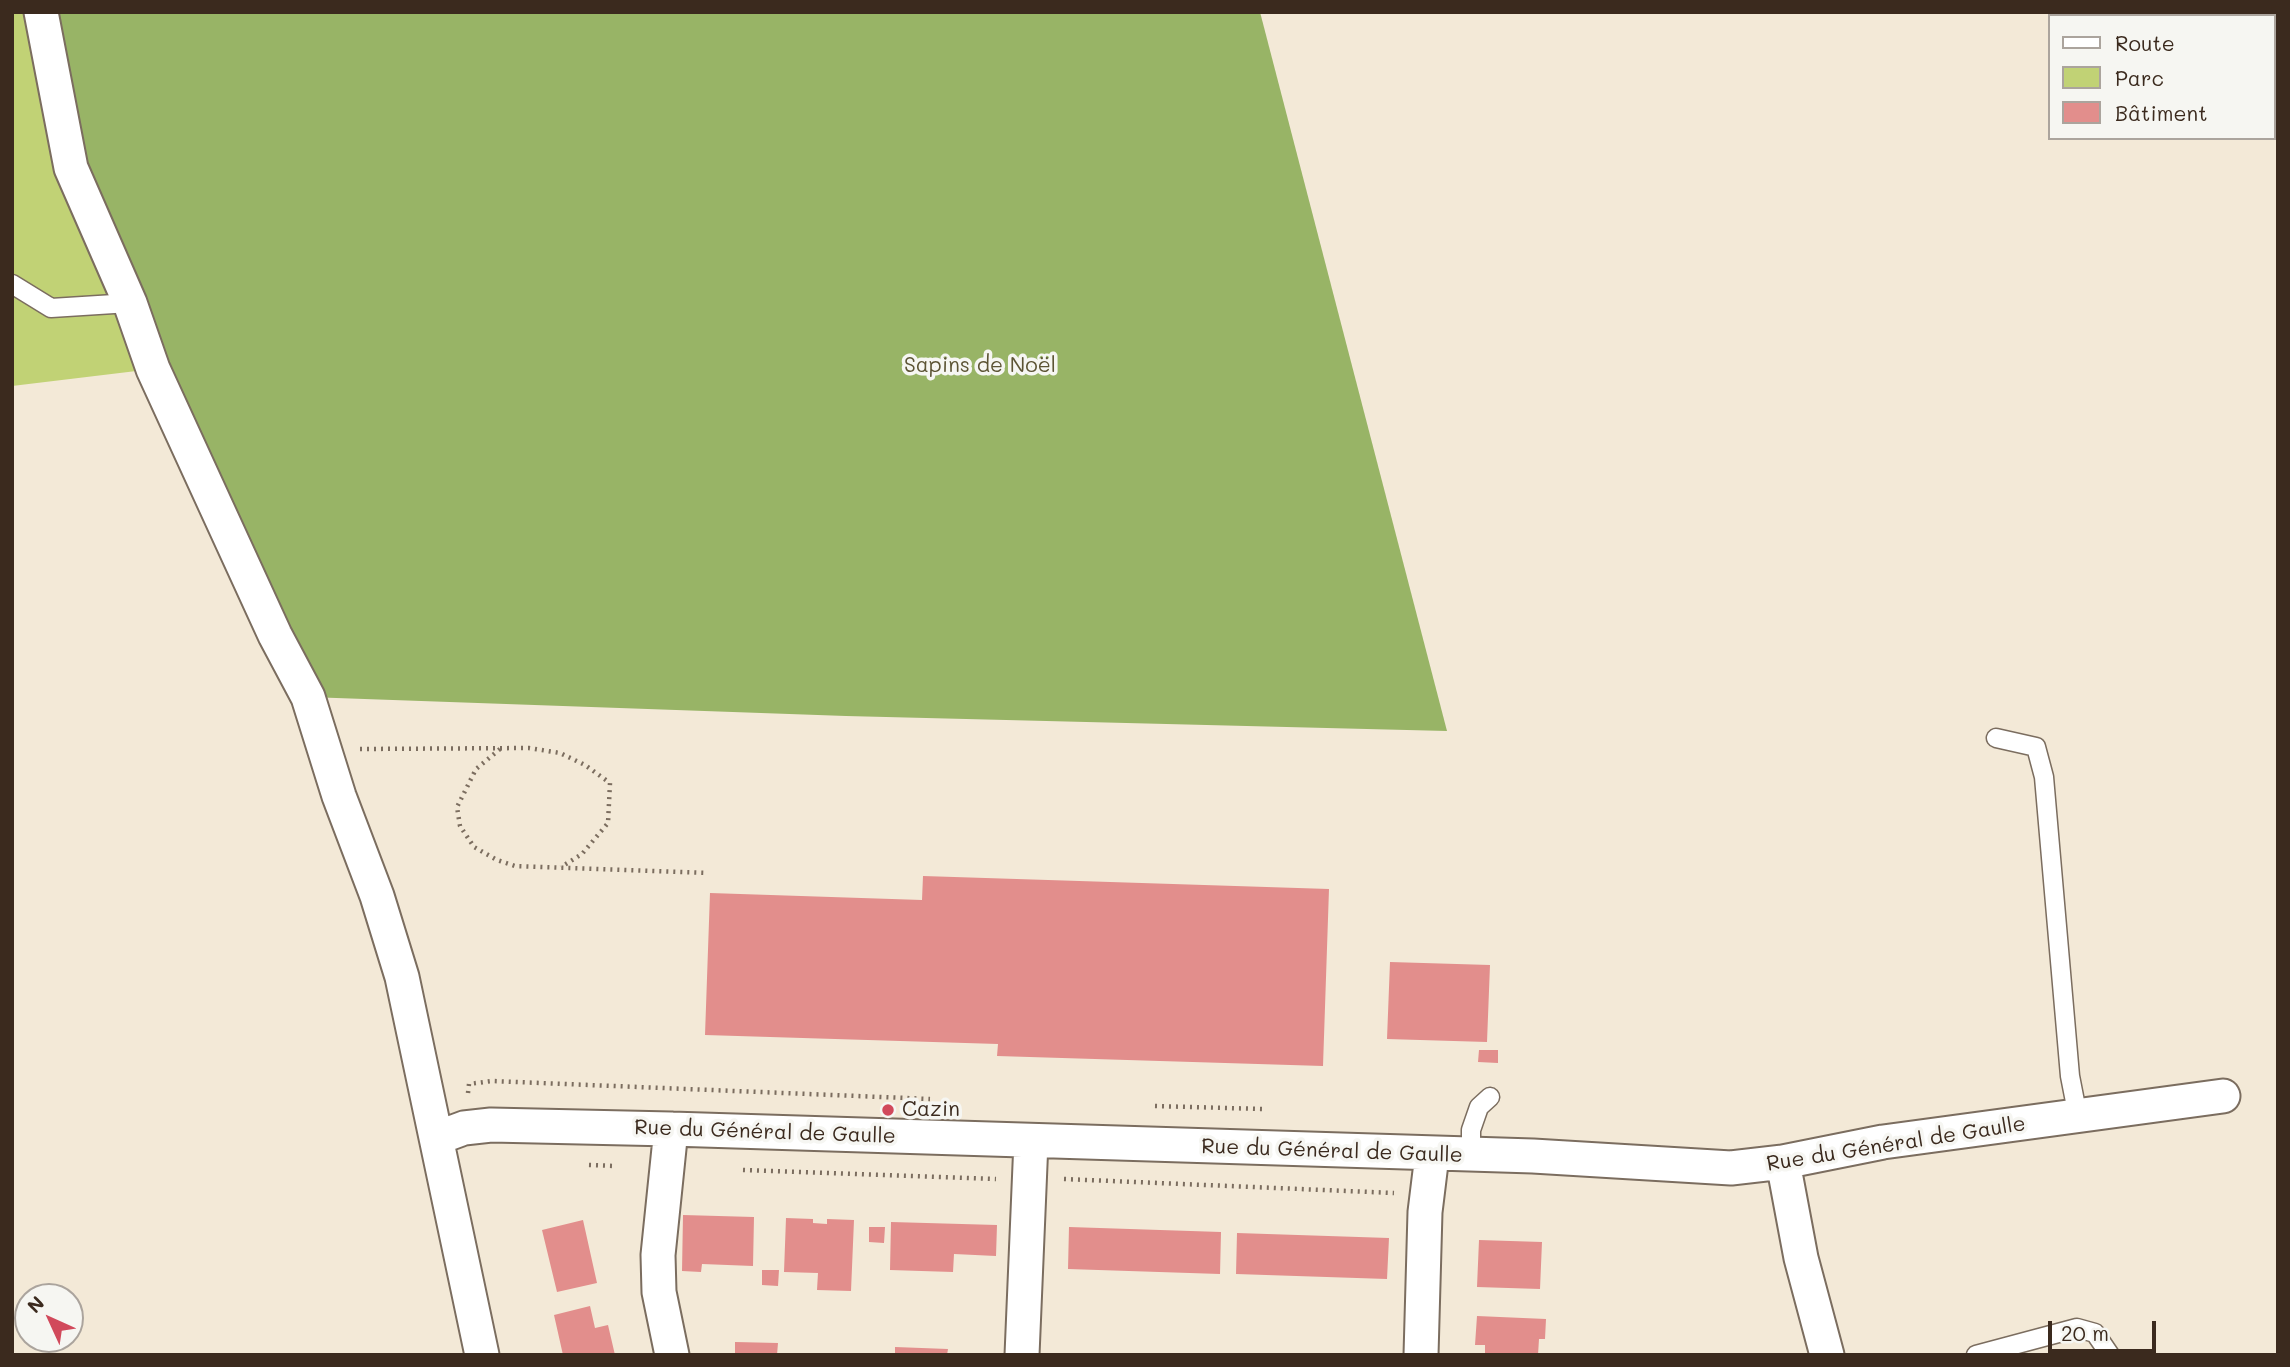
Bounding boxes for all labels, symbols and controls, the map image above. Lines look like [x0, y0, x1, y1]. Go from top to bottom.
legend [2048, 14, 2276, 140]
text: Route [2115, 29, 2175, 56]
text: Parc [2115, 64, 2164, 91]
text: Bâtiment [2115, 99, 2207, 126]
park label: Sapins de Noël [904, 353, 1056, 379]
place label: Cazin [902, 1097, 960, 1123]
marker: Cazin [880, 1102, 896, 1118]
street label: Rue du Général de Gaulle [1765, 1111, 2027, 1177]
street label: Rue du Général de Gaulle [634, 1115, 896, 1149]
street label: Rue du Général de Gaulle [1201, 1134, 1463, 1168]
north arrow [14, 1283, 84, 1353]
text: N [21, 1290, 49, 1318]
scale bar [2052, 1308, 2160, 1352]
text: 20 m [2061, 1319, 2109, 1346]

